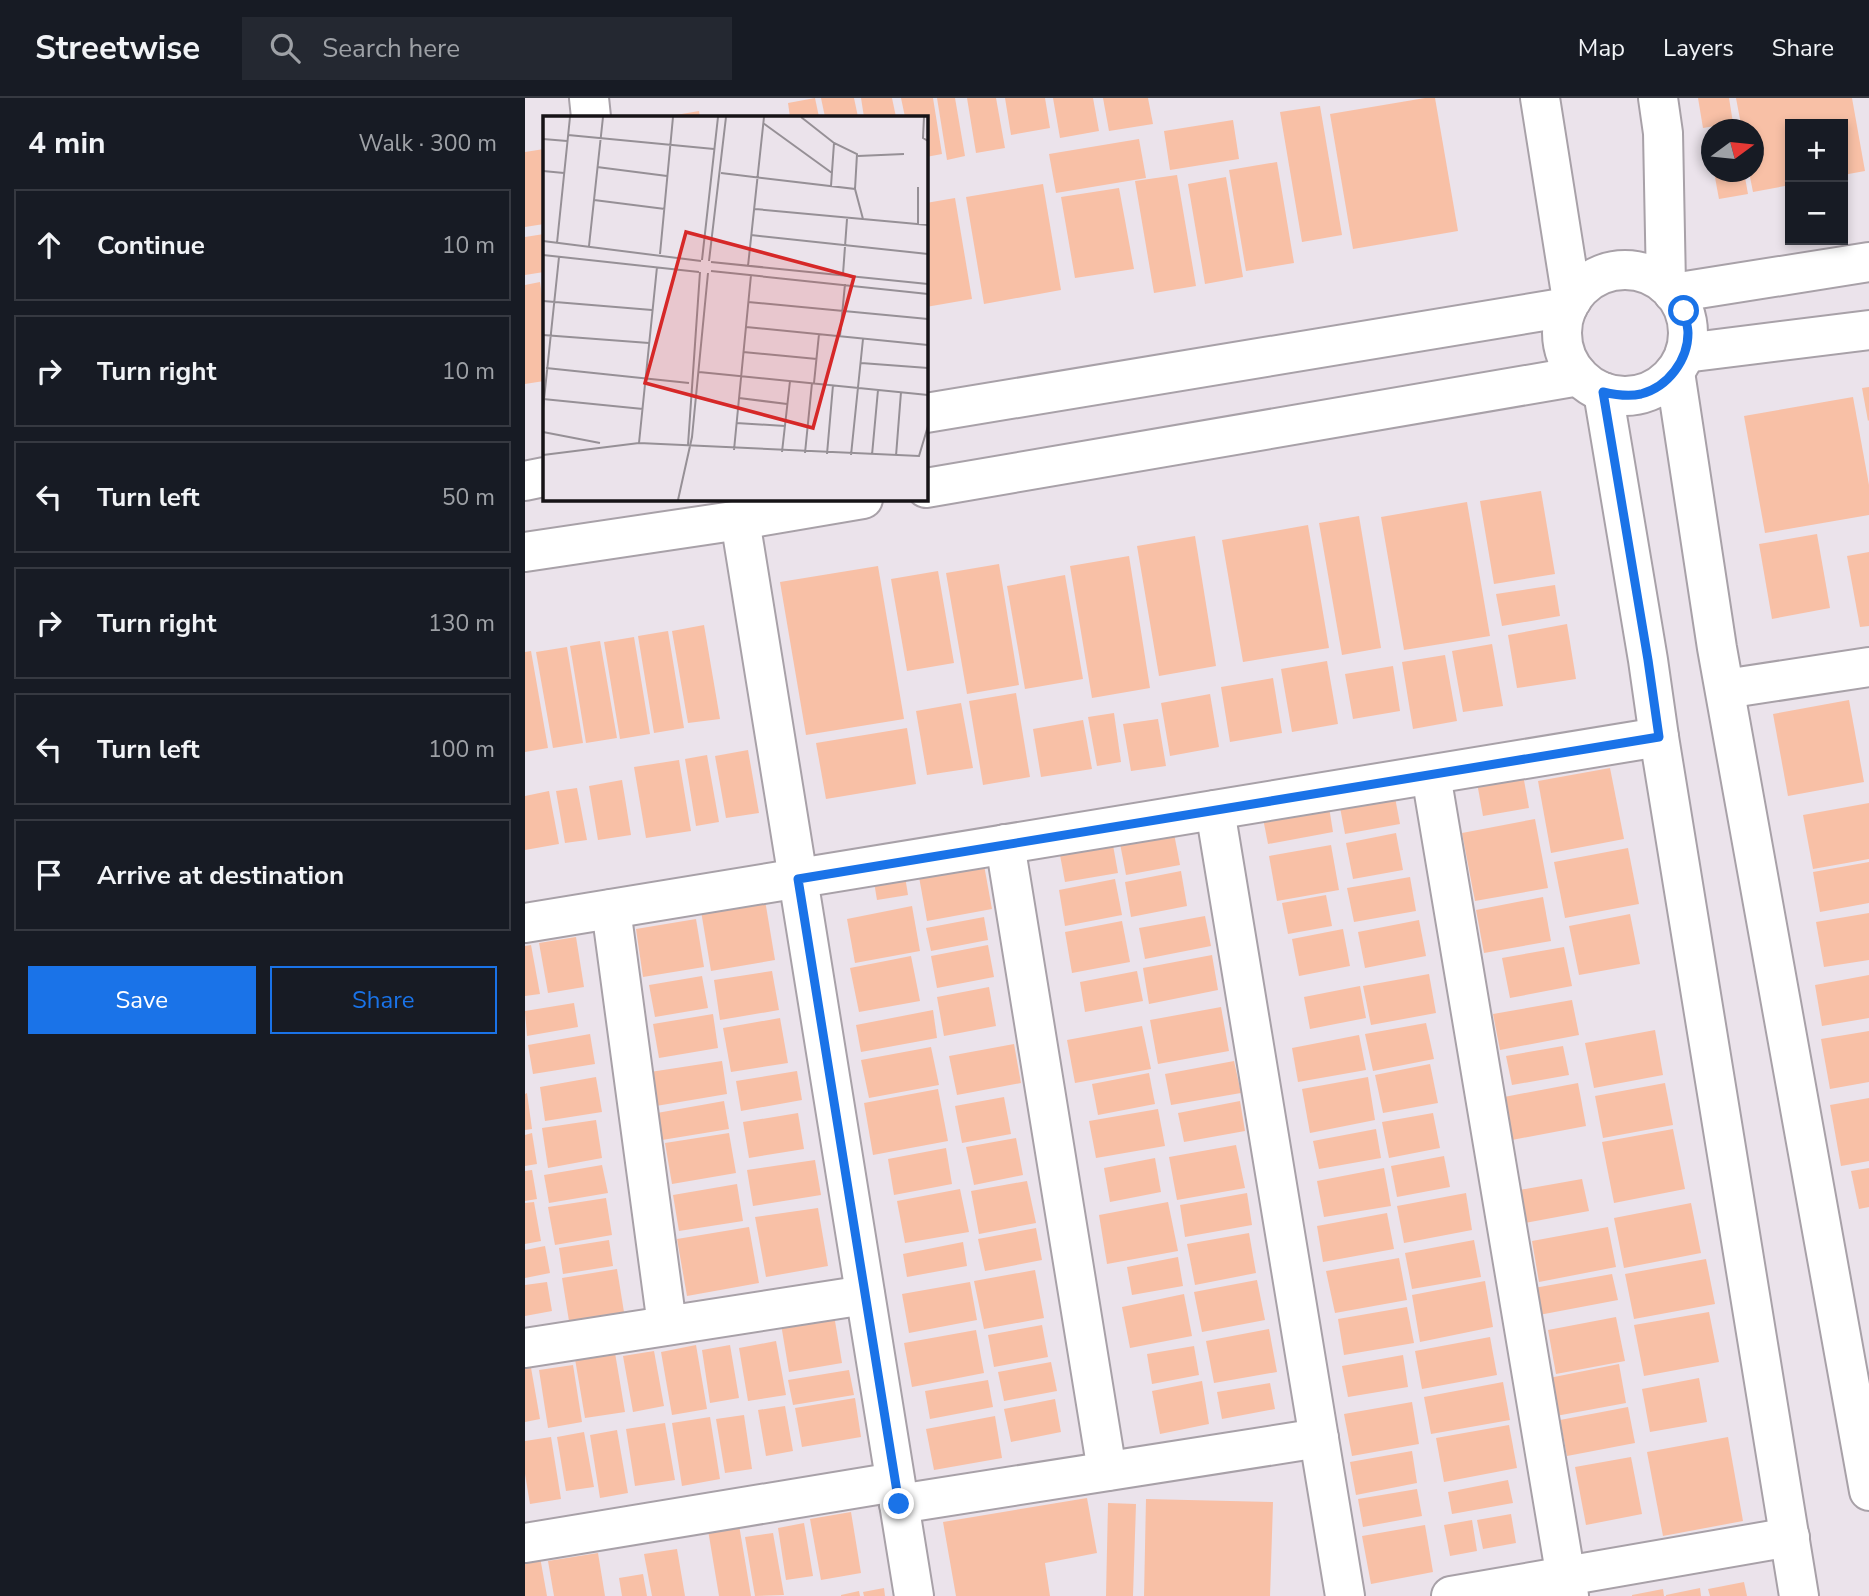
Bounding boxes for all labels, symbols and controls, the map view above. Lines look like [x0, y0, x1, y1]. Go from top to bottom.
search box [242, 17, 732, 80]
text: Streetwise [35, 26, 200, 71]
icon: search [266, 29, 304, 67]
text: Search here [322, 31, 460, 66]
text: Map [1578, 32, 1625, 64]
text: Layers [1663, 32, 1734, 64]
text: Share [1772, 32, 1834, 64]
inset map [543, 116, 927, 500]
north arrow [1701, 119, 1764, 182]
map controls [1785, 119, 1848, 245]
button: + [1785, 119, 1848, 182]
text: 4 min [28, 123, 106, 164]
text: Walk · 300 m [358, 128, 497, 159]
button: − [1785, 182, 1848, 245]
icon: ahead [30, 226, 68, 264]
text: Continue [97, 228, 205, 263]
text: 10 m [442, 230, 495, 261]
route start [1668, 295, 1699, 326]
icon: right [30, 352, 68, 390]
text: Turn right [97, 354, 216, 389]
text: 10 m [442, 356, 495, 387]
icon: left [30, 478, 68, 516]
text: Turn left [97, 480, 200, 515]
text: 50 m [442, 482, 495, 513]
icon: right [30, 604, 68, 642]
text: Turn right [97, 606, 216, 641]
text: 130 m [428, 608, 495, 639]
icon: left [30, 730, 68, 768]
text: Turn left [97, 732, 200, 767]
text: 100 m [428, 734, 495, 765]
icon: arrive [30, 856, 68, 894]
text: Arrive at destination [97, 858, 344, 893]
button: Save [28, 966, 256, 1034]
button: Share [270, 966, 497, 1034]
route end [883, 1488, 914, 1519]

